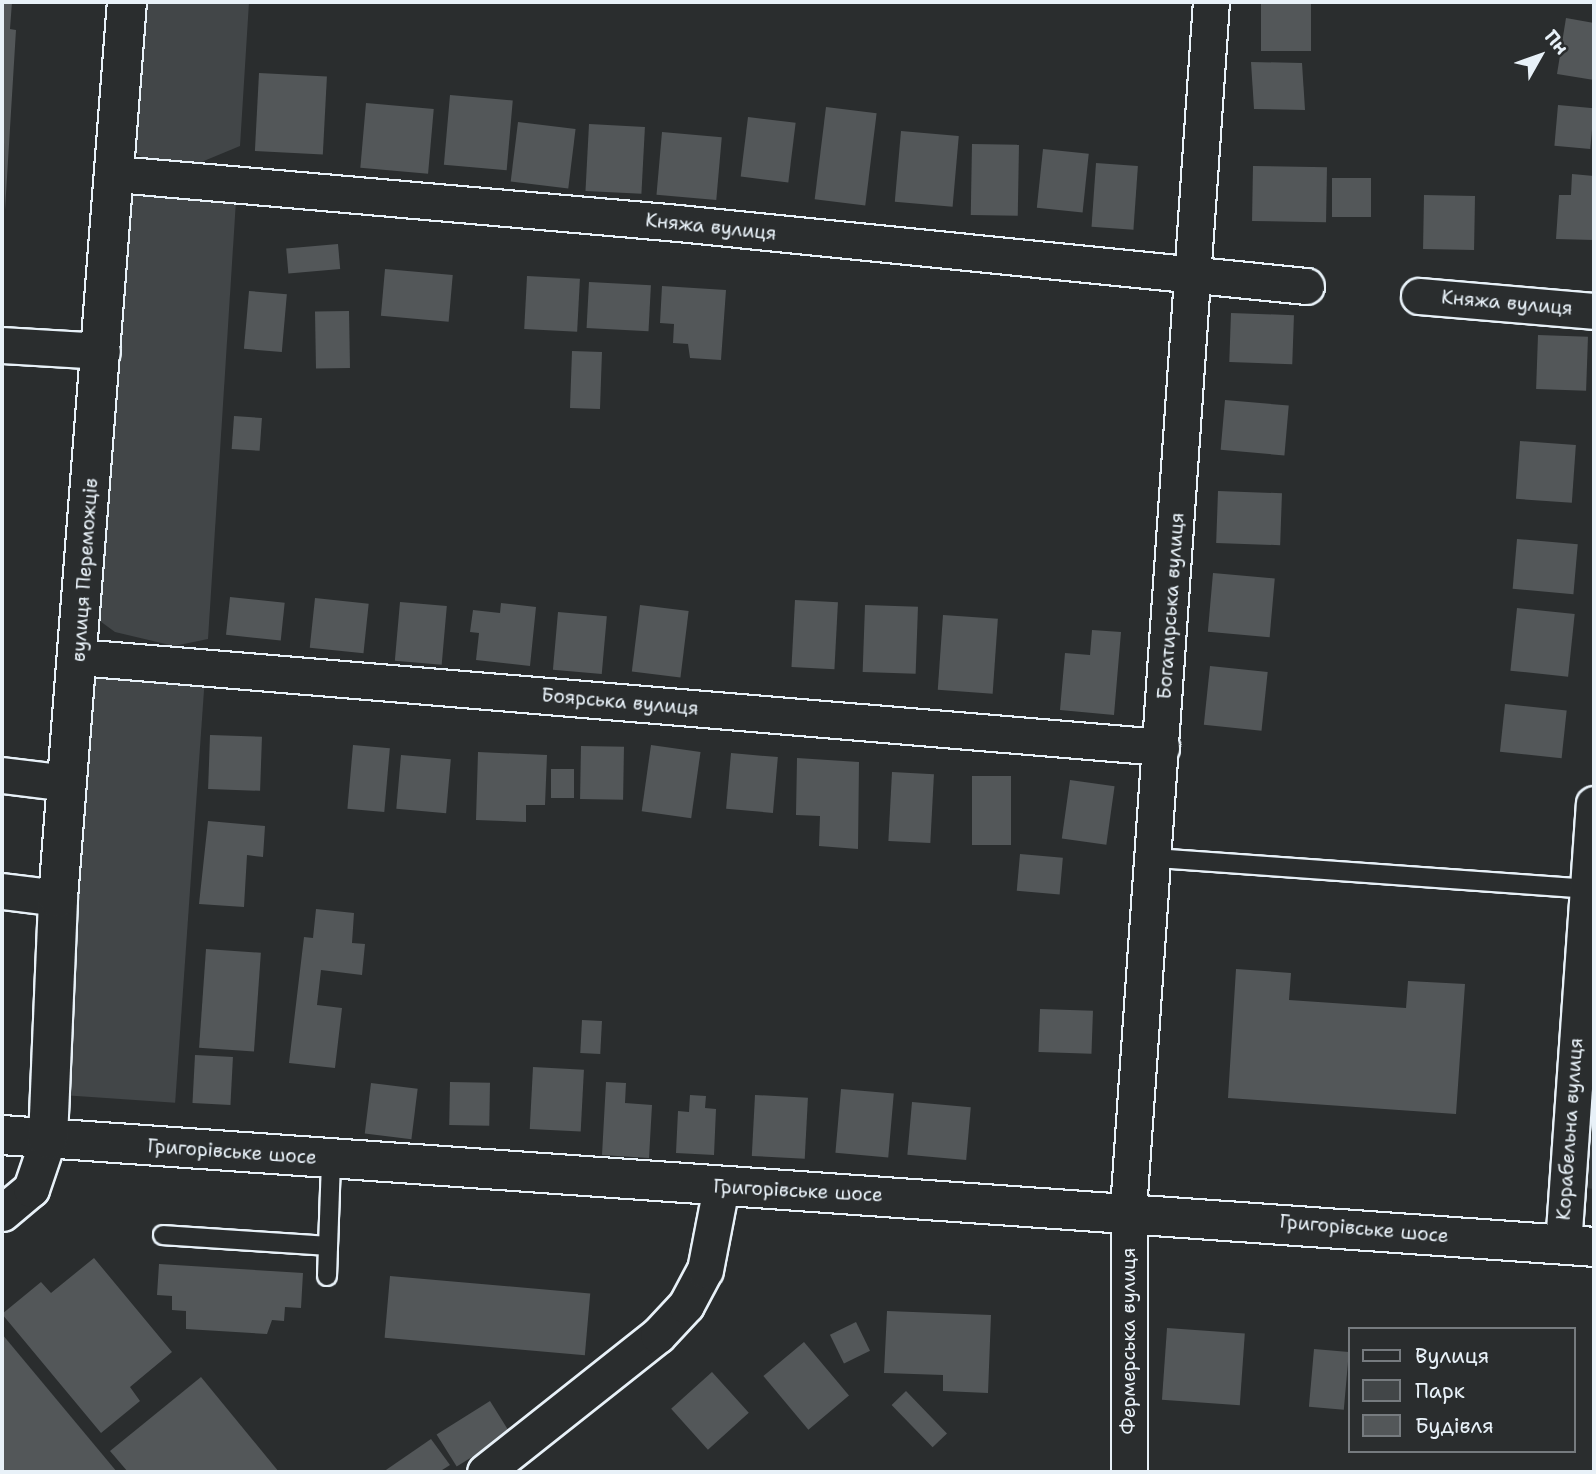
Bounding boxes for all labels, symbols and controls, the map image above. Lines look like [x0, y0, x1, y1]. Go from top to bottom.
north arrow [1505, 21, 1575, 91]
text: Пн [1539, 25, 1574, 60]
street label: Княжа вулиця [644, 209, 778, 245]
street label: Княжа вулиця [1440, 286, 1574, 320]
street label: вулиця Переможців [67, 477, 103, 663]
street label: Богатирська вулиця [1153, 512, 1189, 700]
street label: Боярська вулиця [540, 684, 700, 720]
street label: Корабельна вулиця [1552, 1037, 1588, 1221]
street label: Григорівське шосе [147, 1135, 317, 1169]
street label: Григорівське шосе [713, 1175, 883, 1207]
street label: Григорівське шосе [1278, 1210, 1450, 1248]
street label: Фермерська вулиця [1118, 1247, 1140, 1435]
legend [1348, 1327, 1575, 1453]
text: Вулиця [1415, 1342, 1489, 1370]
text: Парк [1415, 1377, 1465, 1405]
text: Будівля [1415, 1412, 1494, 1440]

